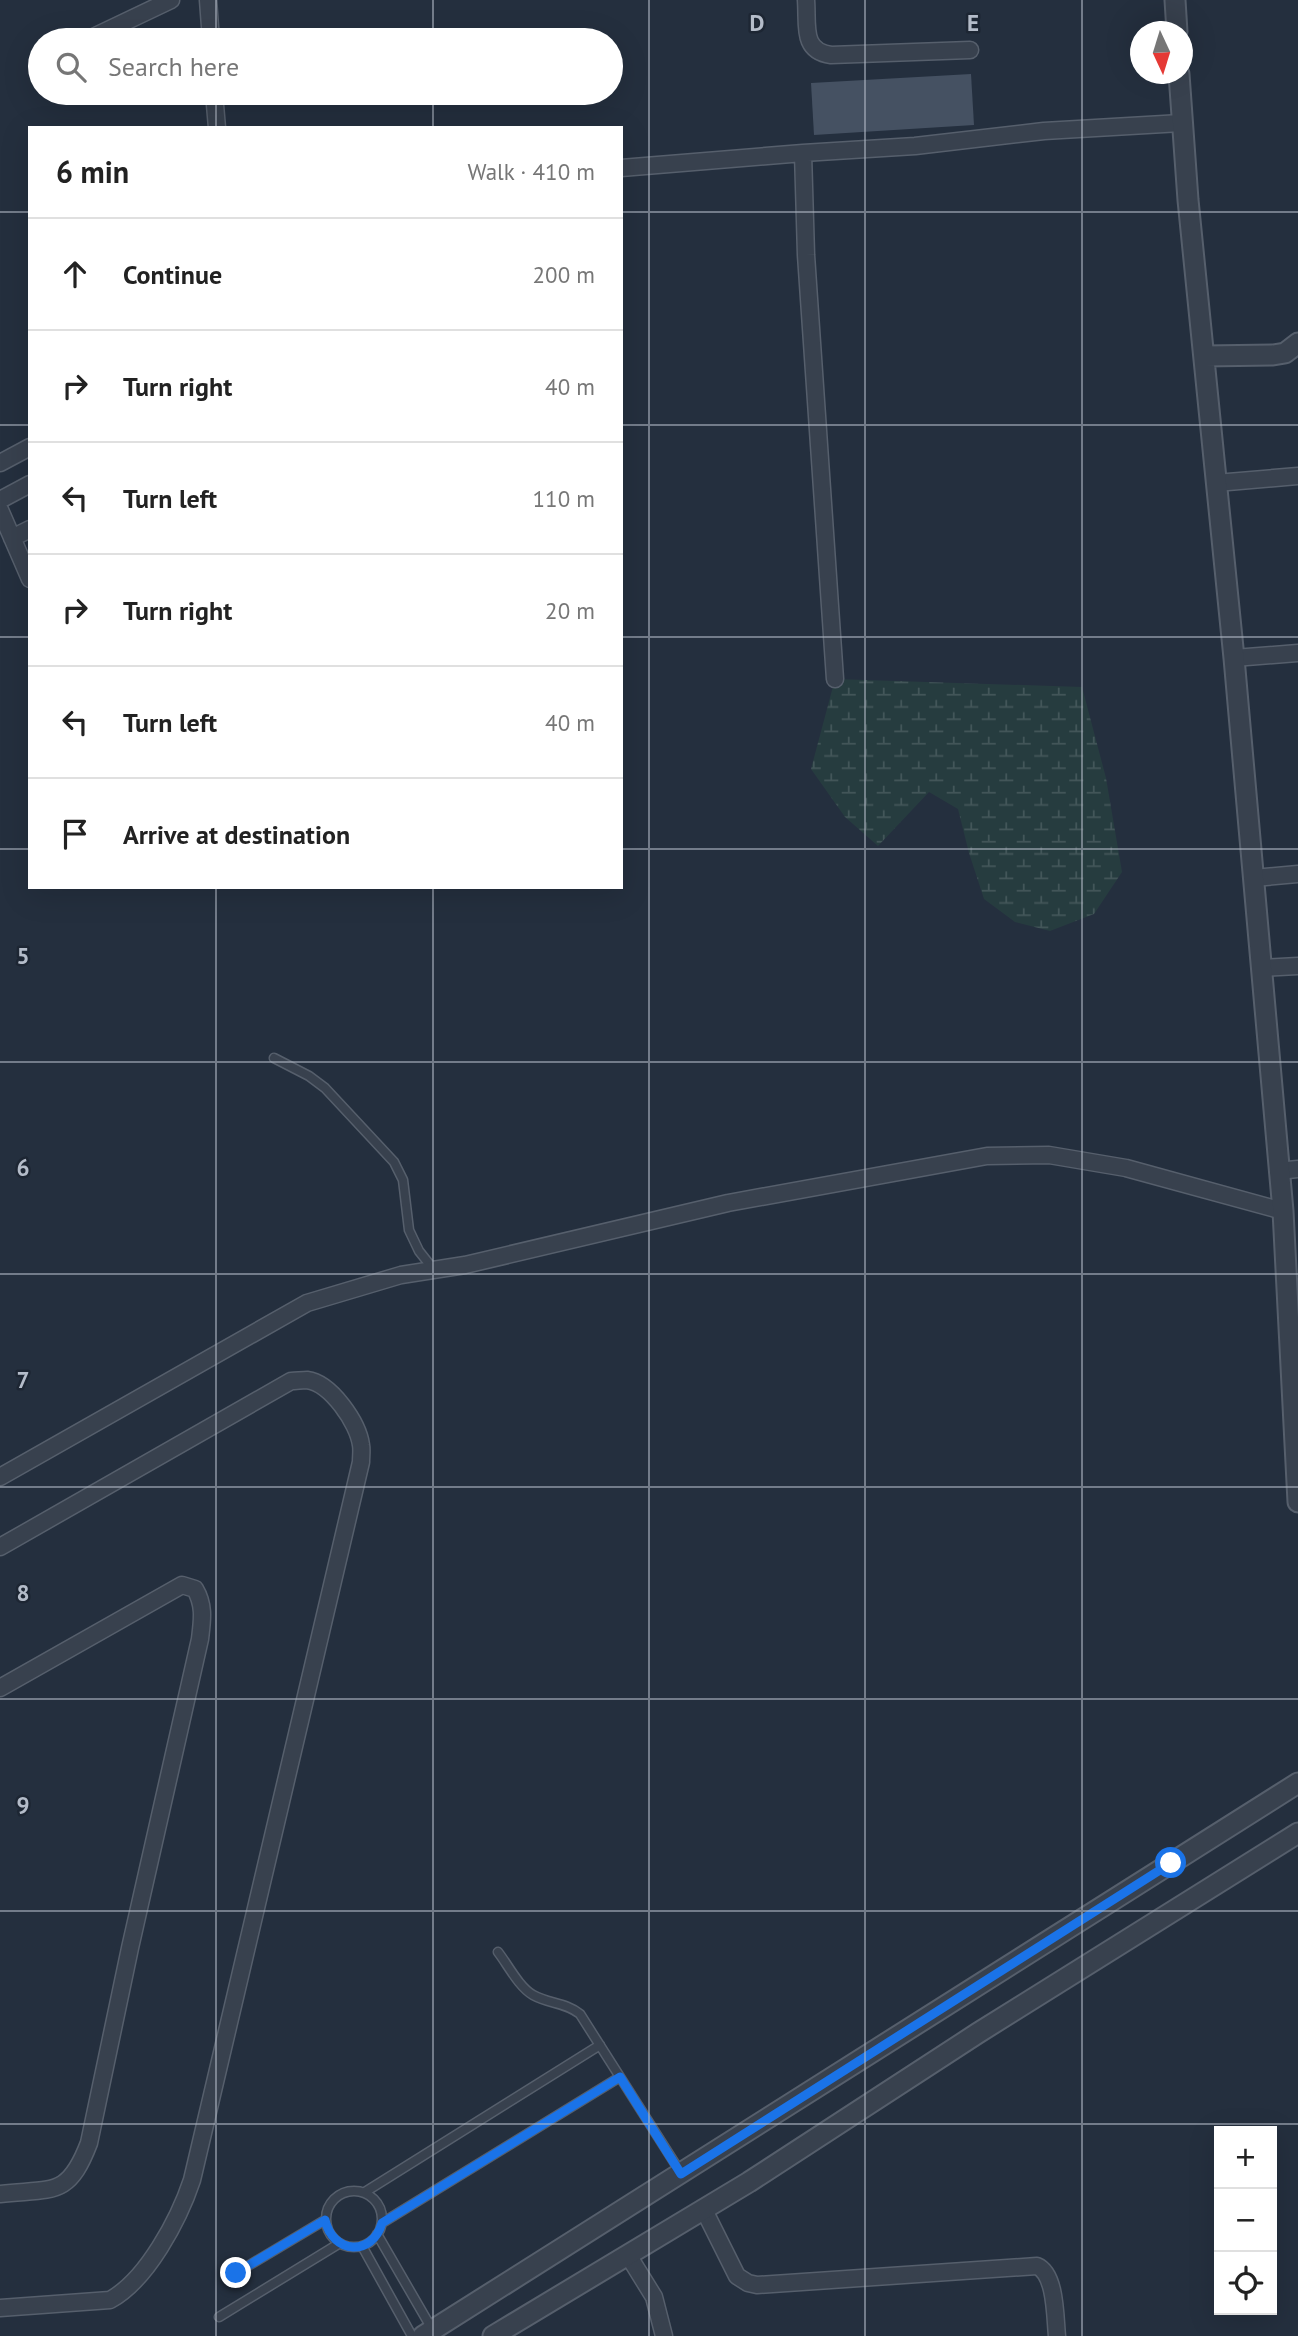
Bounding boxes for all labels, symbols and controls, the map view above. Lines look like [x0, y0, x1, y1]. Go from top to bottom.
text: D [750, 8, 764, 37]
text: E [967, 8, 979, 37]
north arrow [1130, 21, 1193, 84]
search box [28, 28, 623, 105]
icon: search [52, 48, 90, 86]
text: Search here [108, 50, 239, 83]
text: 6 min [56, 152, 129, 191]
text: Walk · 410 m [468, 157, 595, 186]
icon: ahead [56, 255, 94, 293]
text: Continue [123, 258, 222, 291]
text: 200 m [533, 260, 595, 289]
icon: right [56, 367, 94, 405]
text: Turn right [123, 370, 232, 403]
text: 40 m [545, 372, 595, 401]
icon: left [56, 479, 94, 517]
text: Turn left [123, 482, 217, 515]
text: 110 m [533, 484, 595, 513]
icon: right [56, 591, 94, 629]
text: Turn right [123, 594, 232, 627]
text: 20 m [545, 596, 595, 625]
icon: left [56, 703, 94, 741]
text: Turn left [123, 706, 217, 739]
text: 40 m [545, 708, 595, 737]
icon: arrive [56, 815, 94, 853]
text: Arrive at destination [123, 818, 350, 851]
text: 5 [16, 941, 30, 970]
text: 6 [16, 1153, 30, 1182]
text: 7 [16, 1365, 30, 1394]
text: 8 [16, 1578, 30, 1607]
text: 9 [16, 1790, 30, 1819]
route start [1155, 1847, 1186, 1878]
map controls [1214, 2126, 1277, 2315]
button: + [1214, 2126, 1277, 2189]
button: − [1214, 2189, 1277, 2252]
button: locate [1214, 2252, 1277, 2315]
route end [220, 2257, 251, 2288]

